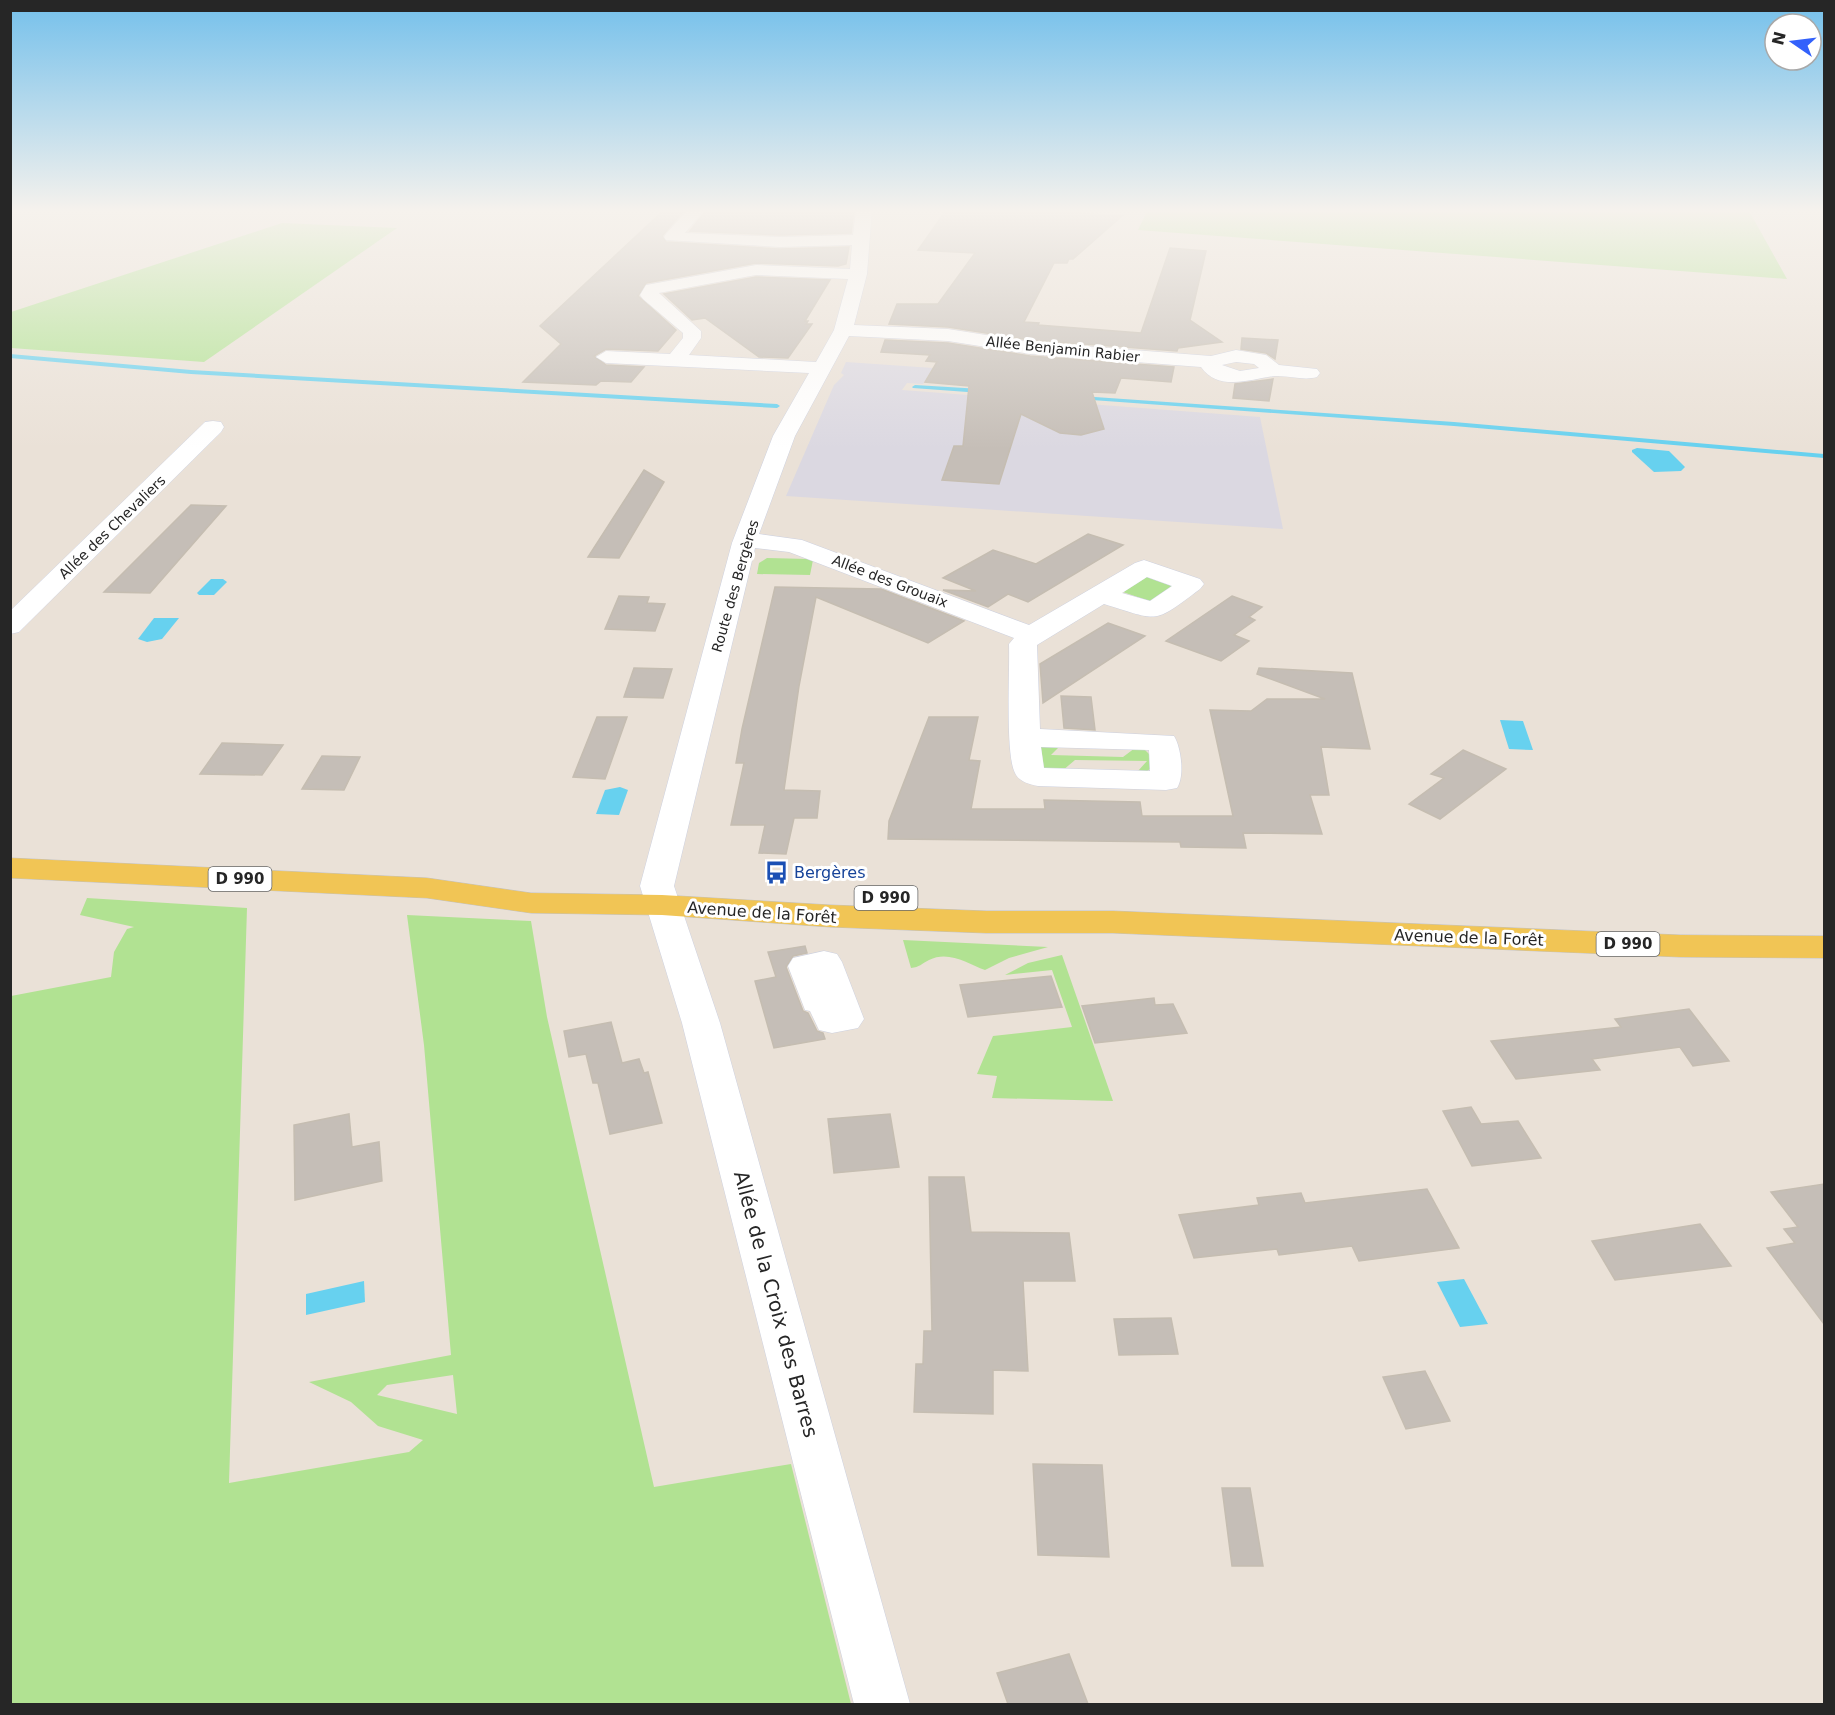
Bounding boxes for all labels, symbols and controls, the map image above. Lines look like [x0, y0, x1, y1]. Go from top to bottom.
north arrow [1763, 12, 1823, 72]
text: N [1768, 30, 1790, 47]
street label: Allée Benjamin Rabier [985, 333, 1141, 365]
street label: Allée des Chevaliers [55, 472, 169, 582]
street label: Route des Bergères [708, 518, 762, 654]
street label: Allée des Grouaix [830, 552, 950, 610]
bus stop icon: Bergères [763, 859, 789, 885]
place label: Bergères [794, 863, 866, 882]
road number: D 990 [208, 867, 272, 891]
road number: D 990 [854, 886, 918, 910]
street label: Avenue de la Forêt [687, 898, 837, 927]
street label: Avenue de la Forêt [1394, 925, 1544, 950]
road number: D 990 [1596, 932, 1660, 956]
street label: Allée de la Croix des Barres [729, 1168, 823, 1440]

